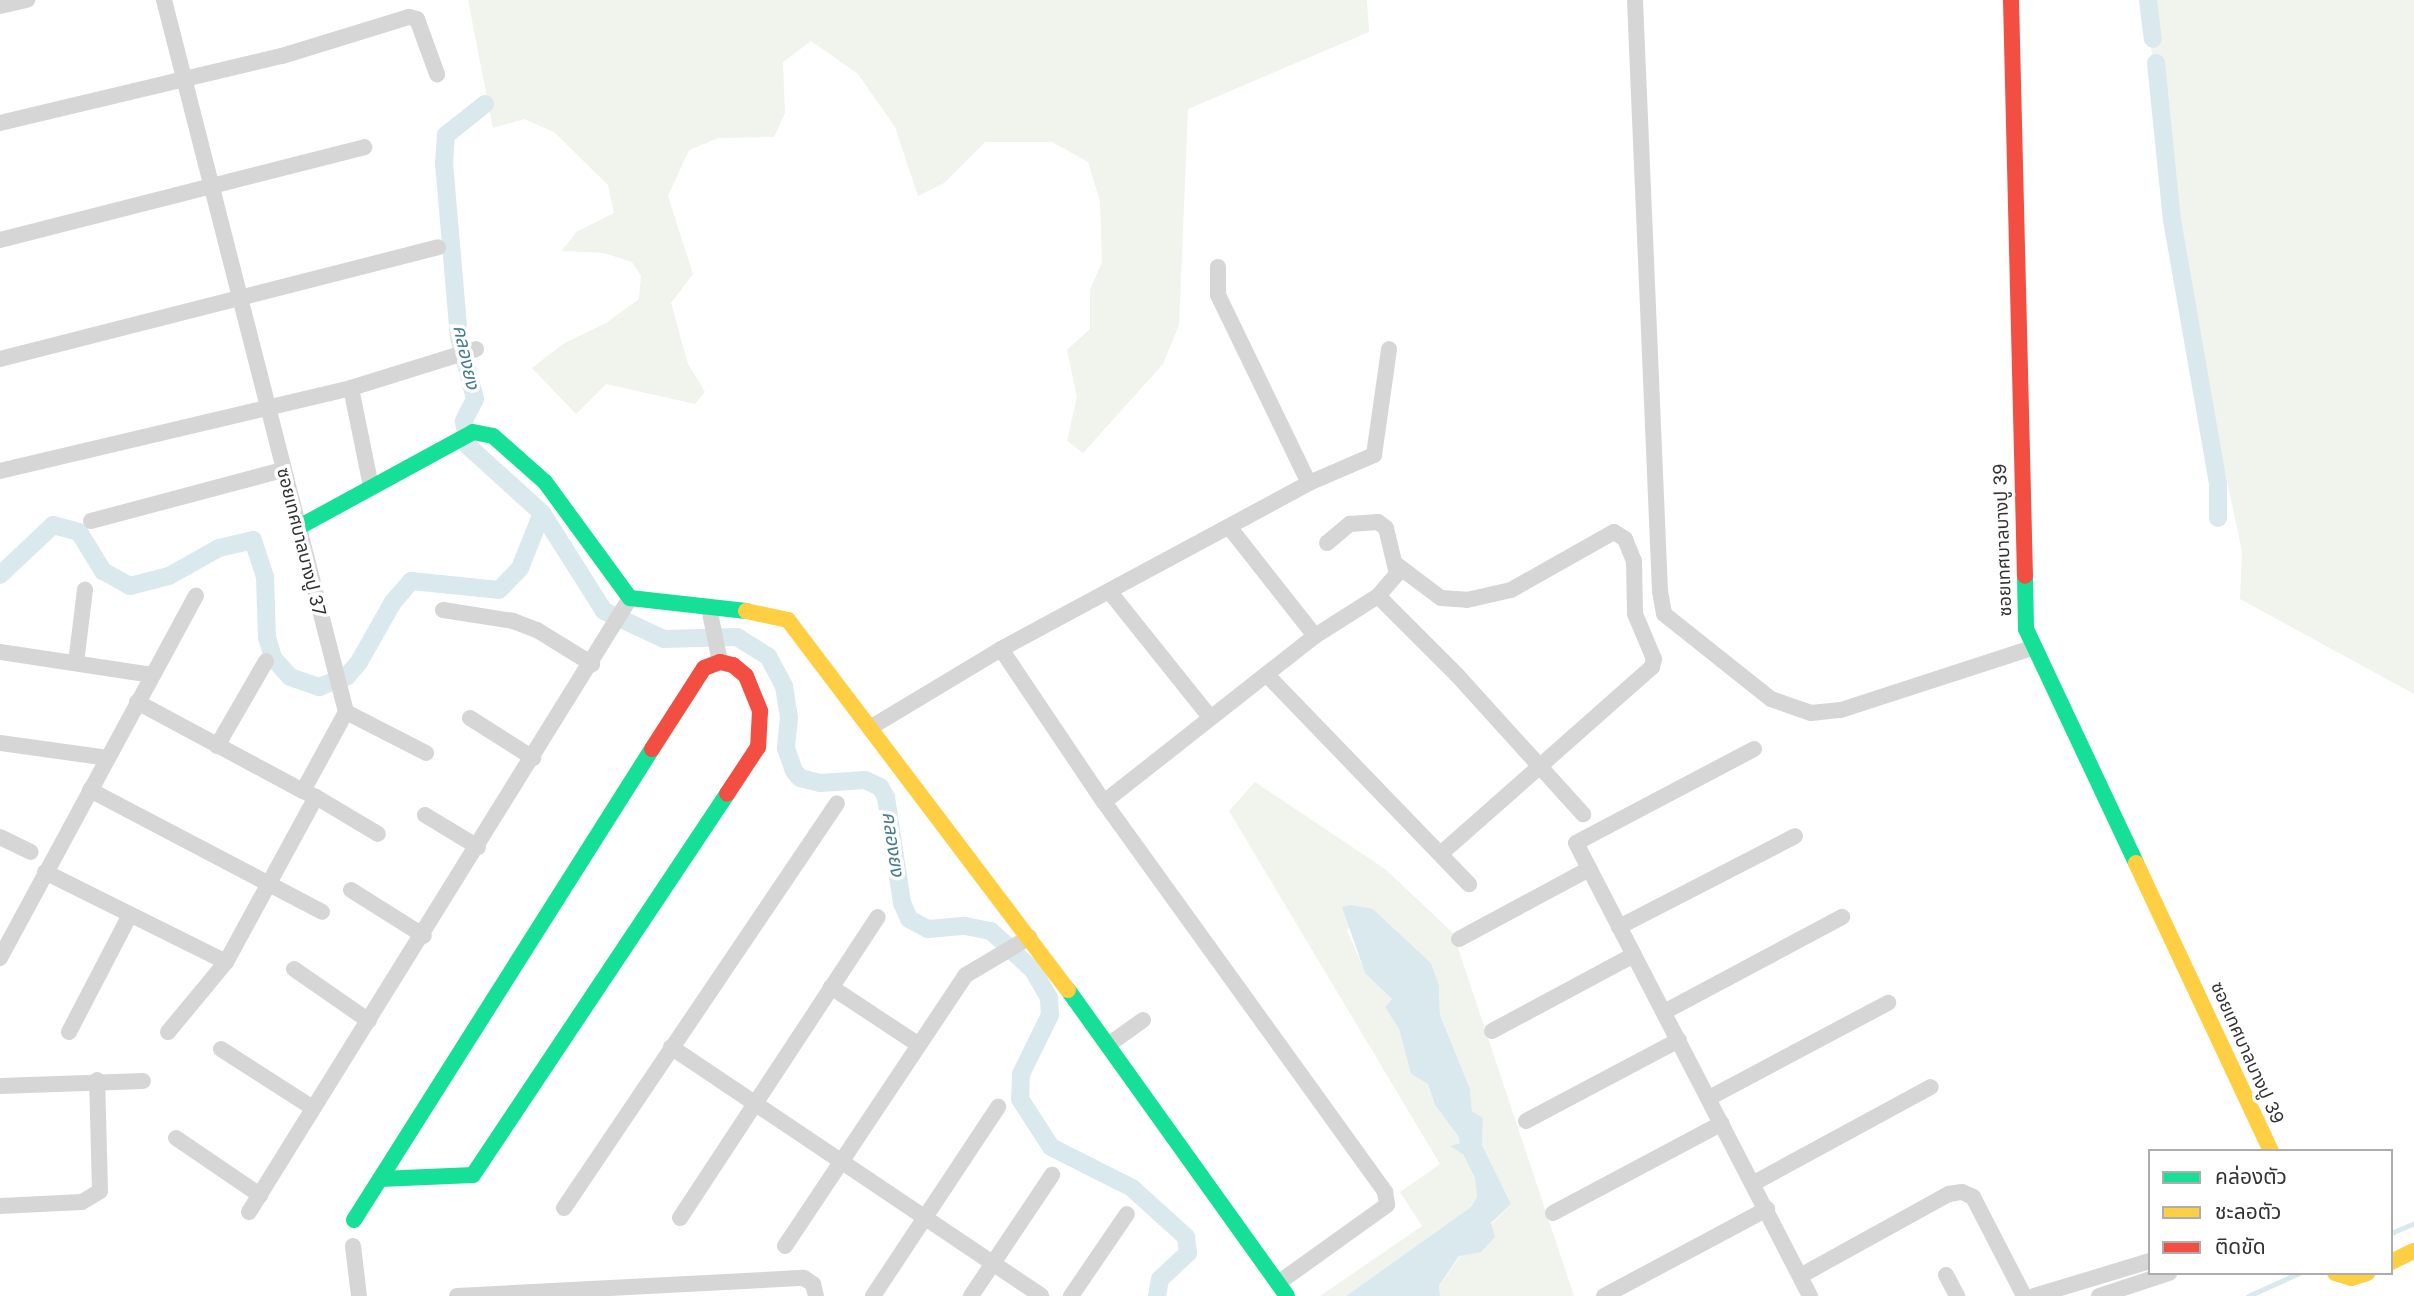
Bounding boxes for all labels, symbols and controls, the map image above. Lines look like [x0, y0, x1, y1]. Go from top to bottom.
water label: คลองยง [448, 323, 484, 391]
street label: ซอยเทศบาลบางปู 39 [1990, 463, 2016, 617]
street label: ซอยเทศบาลบางปู 37 [272, 466, 330, 618]
water label: คลองยง [877, 810, 909, 878]
street label: ซอยเทศบาลบางปู 39 [2206, 979, 2288, 1127]
legend [2148, 1149, 2393, 1275]
text: คล่องตัว [2215, 1164, 2287, 1189]
text: ชะลอตัว [2215, 1199, 2281, 1224]
text: ติดขัด [2215, 1234, 2266, 1259]

